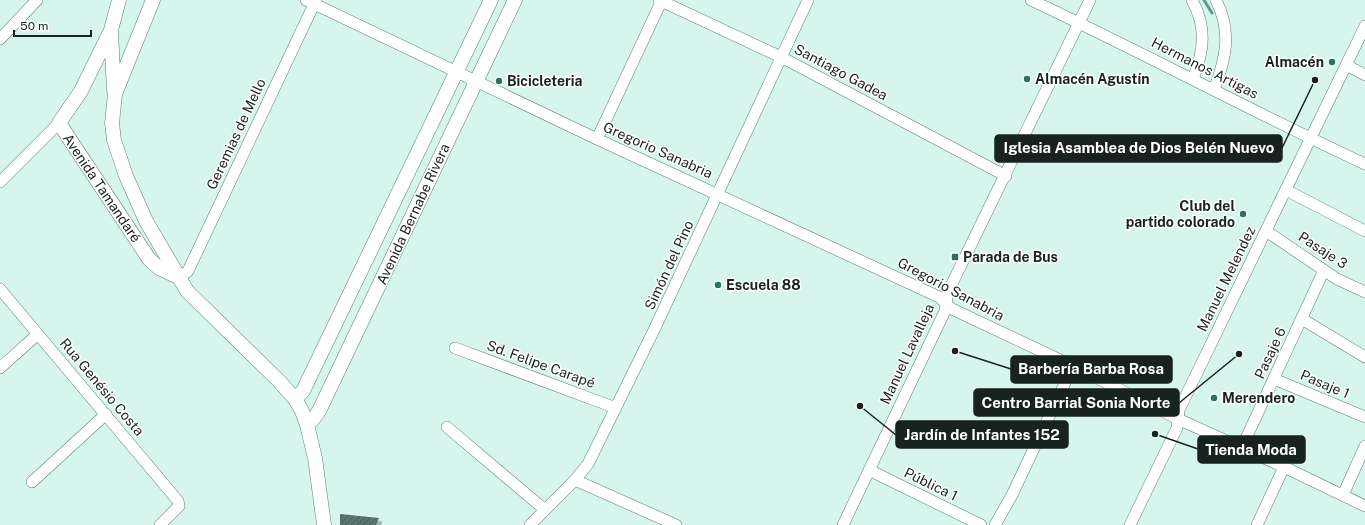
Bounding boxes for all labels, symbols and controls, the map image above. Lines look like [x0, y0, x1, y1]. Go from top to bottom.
scale bar [14, 12, 91, 38]
text: 50 m [20, 19, 48, 33]
street label: Hermanos Artigas [1149, 34, 1261, 102]
street label: Santiago Gadea [792, 41, 890, 103]
place label: Almacén [1265, 54, 1324, 70]
marker: Almacén [1327, 57, 1337, 67]
place label: Almacén Agustín [1035, 71, 1150, 87]
place label: Bicicleteria [507, 73, 582, 89]
marker: Almacén Agustín [1022, 74, 1032, 84]
street label: Geremias de Mello [203, 76, 269, 192]
marker: Bicicleteria [494, 76, 504, 86]
street label: Gregorio Sanabria [601, 119, 715, 181]
street label: Avenida Tamandaré [60, 131, 144, 245]
callout: Iglesia Asamblea de Dios Belén Nuevo [995, 135, 1282, 162]
text: Iglesia Asamblea de Dios Belén Nuevo [1004, 139, 1275, 156]
street label: Avenida Bernabe Rivera [373, 141, 453, 287]
place label: Club del partido colorado [1126, 198, 1235, 230]
marker: Club del partido colorado [1238, 209, 1248, 219]
street label: Simón del Pino [641, 218, 697, 312]
street label: Manuel Melendez [1194, 224, 1258, 334]
street label: Pasaje 3 [1296, 228, 1351, 272]
place label: Parada de Bus [963, 249, 1058, 265]
marker: Parada de Bus [950, 252, 960, 262]
street label: Gregorio Sanabria [895, 254, 1007, 324]
place label: Escuela 88 [726, 277, 801, 293]
marker: Escuela 88 [713, 280, 723, 290]
street label: Manuel Lavalleja [877, 301, 937, 407]
street label: Pasaje 6 [1251, 324, 1289, 381]
street label: Rua Genésio Costa [57, 335, 147, 439]
street label: Sd. Felipe Carapé [485, 337, 597, 391]
callout: Barbería Barba Rosa [1011, 356, 1172, 383]
text: Barbería Barba Rosa [1018, 360, 1164, 377]
street label: Pasaje 1 [1298, 366, 1352, 402]
callout: Centro Barrial Sonia Norte [974, 389, 1179, 416]
place label: Merendero [1222, 390, 1295, 406]
marker: Merendero [1209, 393, 1219, 403]
text: Centro Barrial Sonia Norte [981, 394, 1171, 411]
callout: Jardín de Infantes 152 [896, 421, 1068, 448]
text: Jardín de Infantes 152 [904, 426, 1060, 443]
callout: Tienda Moda [1198, 436, 1305, 463]
text: Tienda Moda [1205, 441, 1297, 458]
street label: Pública 1 [902, 464, 960, 504]

